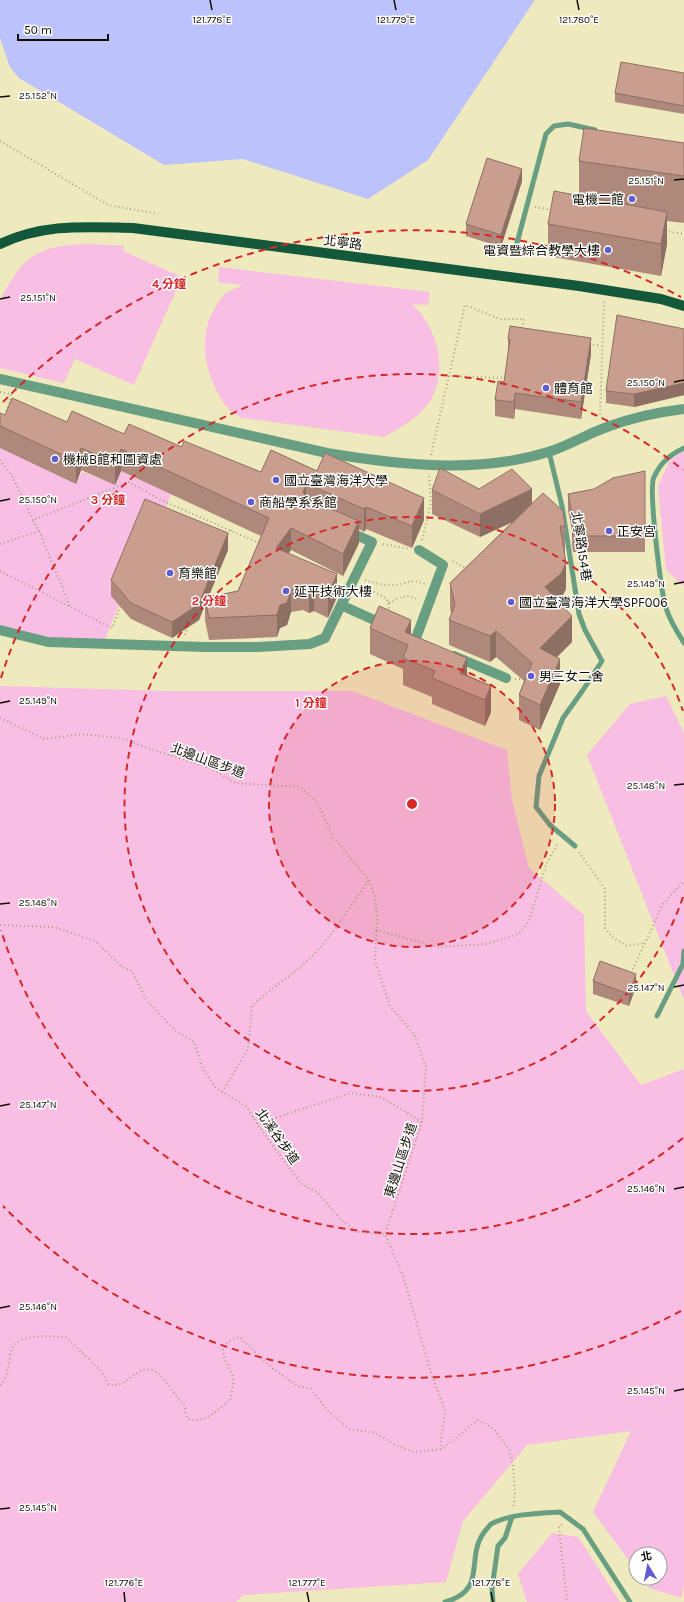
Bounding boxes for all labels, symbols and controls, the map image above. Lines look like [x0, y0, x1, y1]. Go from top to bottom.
text: 121.778°E [193, 14, 231, 26]
text: 121.779°E [377, 14, 415, 26]
text: 121.780°E [559, 14, 599, 26]
scale bar [18, 16, 108, 42]
text: 50 m [24, 23, 52, 37]
text: 25.152°N [19, 90, 57, 102]
text: 25.151°N [628, 175, 664, 187]
place label: 電機二館 [572, 192, 624, 207]
marker: 電機二館 [627, 194, 637, 204]
street label: 北寧路 [323, 233, 363, 252]
place label: 電資暨綜合教學大樓 [483, 243, 600, 258]
marker: 電資暨綜合教學大樓 [603, 245, 613, 255]
text: 4 分鐘 [152, 277, 186, 291]
text: 25.151°N [20, 292, 56, 304]
text: 25.150°N [627, 377, 665, 389]
place label: 體育館 [554, 381, 593, 396]
marker: 體育館 [541, 383, 551, 393]
place label: 機械B館和圖資處 [63, 452, 162, 467]
marker: 機械B館和圖資處 [50, 454, 60, 464]
place label: 國立臺灣海洋大學 [284, 473, 388, 488]
marker: 國立臺灣海洋大學 [271, 475, 281, 485]
text: 3 分鐘 [91, 493, 125, 507]
text: 25.150°N [19, 494, 57, 506]
place label: 商船學系系館 [259, 495, 337, 510]
marker: 商船學系系館 [246, 497, 256, 507]
street label: 北寧路154巷 [569, 510, 594, 582]
place label: 正安宮 [617, 524, 656, 539]
marker: 正安宮 [604, 526, 614, 536]
place label: 育樂館 [178, 566, 217, 581]
marker: 育樂館 [165, 568, 175, 578]
text: 25.149°N [627, 578, 665, 590]
place label: 延平技術大樓 [294, 584, 372, 599]
marker: 延平技術大樓 [281, 586, 291, 596]
text: 2 分鐘 [192, 594, 226, 608]
place label: 國立臺灣海洋大學SPF006 [519, 595, 668, 610]
marker: 國立臺灣海洋大學SPF006 [506, 597, 516, 607]
place label: 男三女二舍 [539, 669, 604, 684]
marker: 男三女二舍 [526, 671, 536, 681]
text: 25.149°N [19, 695, 57, 707]
text: 1 分鐘 [295, 696, 327, 710]
street label: 北邊山區步道 [169, 740, 247, 781]
text: 25.148°N [627, 780, 665, 792]
centre of rings [405, 797, 419, 811]
text: 25.148°N [19, 897, 57, 909]
text: 25.147°N [627, 982, 665, 994]
text: 25.147°N [19, 1099, 57, 1111]
street label: 北溪谷步道 [253, 1105, 302, 1167]
street label: 東邊山區步道 [381, 1121, 420, 1200]
text: 25.146°N [627, 1183, 665, 1195]
text: 25.146°N [19, 1301, 57, 1313]
text: 25.145°N [627, 1385, 665, 1397]
text: 25.145°N [19, 1502, 57, 1514]
north arrow [628, 1546, 668, 1586]
text: 北 [640, 1549, 653, 1564]
text: 121.776°E [105, 1577, 143, 1589]
text: 121.777°E [288, 1577, 326, 1589]
text: 121.778°E [472, 1577, 510, 1589]

